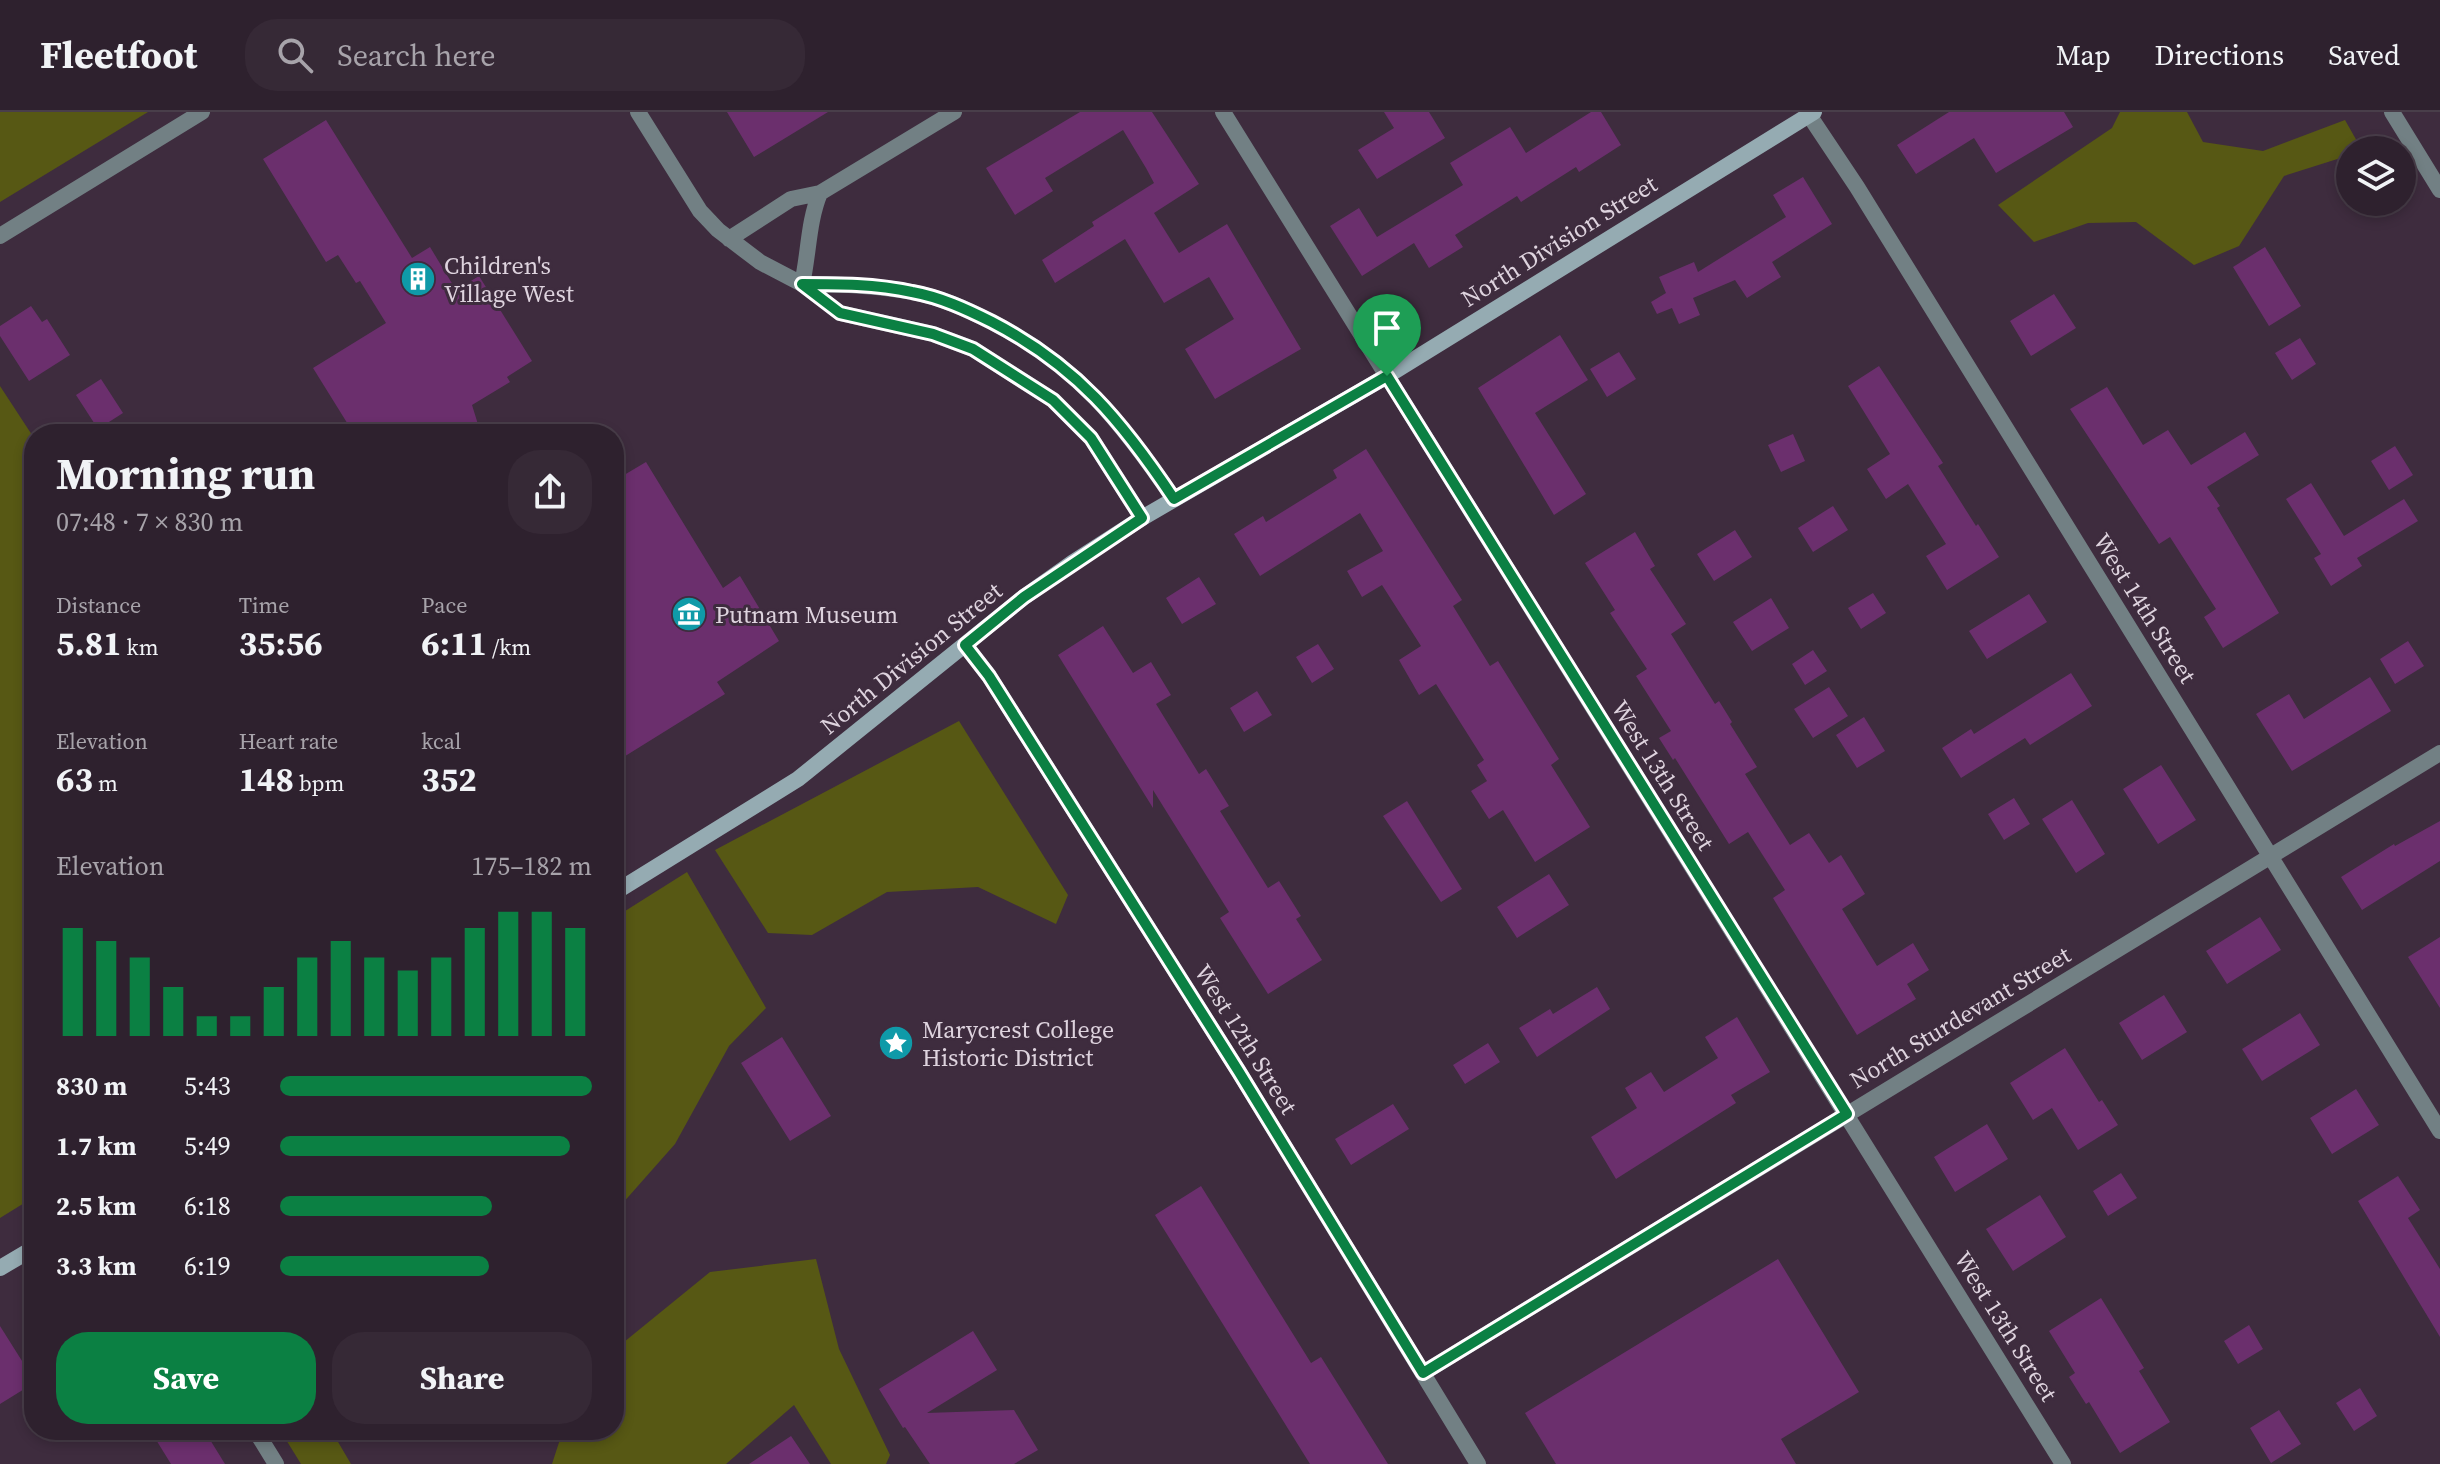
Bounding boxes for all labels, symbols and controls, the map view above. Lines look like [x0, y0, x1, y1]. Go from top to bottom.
search box [245, 19, 805, 91]
text: Fleetfoot [40, 29, 197, 81]
icon: search [273, 33, 317, 77]
text: Search here [337, 35, 496, 76]
text: Map [2056, 36, 2111, 74]
text: Directions [2155, 36, 2284, 74]
text: Saved [2328, 36, 2400, 74]
map controls [2336, 136, 2416, 216]
button: layers [2336, 136, 2416, 216]
street label: North Division Street [1455, 167, 1663, 315]
place label: Children's Village West [444, 249, 574, 310]
building icon: Children's Village West [399, 260, 437, 298]
pin [1353, 294, 1421, 376]
icon: arrive [1365, 306, 1409, 350]
text: Morning run [56, 443, 315, 504]
button: share [508, 450, 592, 534]
text: 07:48 · 7 × 830 m [56, 504, 243, 540]
street label: West 14th Street [2086, 527, 2204, 690]
street label: North Division Street [813, 574, 1009, 742]
text: Distance [56, 590, 141, 620]
text: Time [239, 590, 290, 620]
text: Pace [421, 590, 467, 620]
museum icon: Putnam Museum [670, 595, 708, 633]
place label: Putnam Museum [715, 598, 898, 631]
text: 5.81 [56, 620, 121, 666]
text: 35:56 [239, 620, 323, 666]
text: 6:11 [421, 620, 487, 666]
text: km [121, 632, 158, 662]
text: /km [487, 632, 531, 662]
street label: West 13th Street [1604, 694, 1722, 857]
text: Elevation [56, 726, 148, 756]
text: Heart rate [239, 726, 338, 756]
text: kcal [421, 726, 461, 756]
text: 63 [56, 756, 93, 802]
text: 148 [239, 756, 294, 802]
text: 352 [421, 756, 477, 802]
text: m [93, 768, 118, 798]
text: bpm [294, 768, 344, 798]
text: Elevation [56, 848, 165, 884]
text: 175–182 m [471, 848, 592, 884]
street label: North Sturdevant Street [1843, 938, 2077, 1096]
street label: West 12th Street [1187, 958, 1305, 1121]
place label: Marycrest College Historic District [922, 1013, 1114, 1074]
place icon: Marycrest College Historic District [877, 1024, 915, 1062]
text: 830 m [56, 1068, 127, 1104]
text: 5:43 [184, 1068, 231, 1104]
text: 1.7 km [56, 1128, 137, 1164]
text: 5:49 [184, 1128, 231, 1164]
text: 2.5 km [56, 1188, 137, 1224]
text: 6:18 [184, 1188, 231, 1224]
street label: West 13th Street [1947, 1245, 2065, 1408]
text: 3.3 km [56, 1248, 137, 1284]
text: 6:19 [184, 1248, 231, 1284]
button: Save [56, 1332, 316, 1424]
button: Share [332, 1332, 592, 1424]

